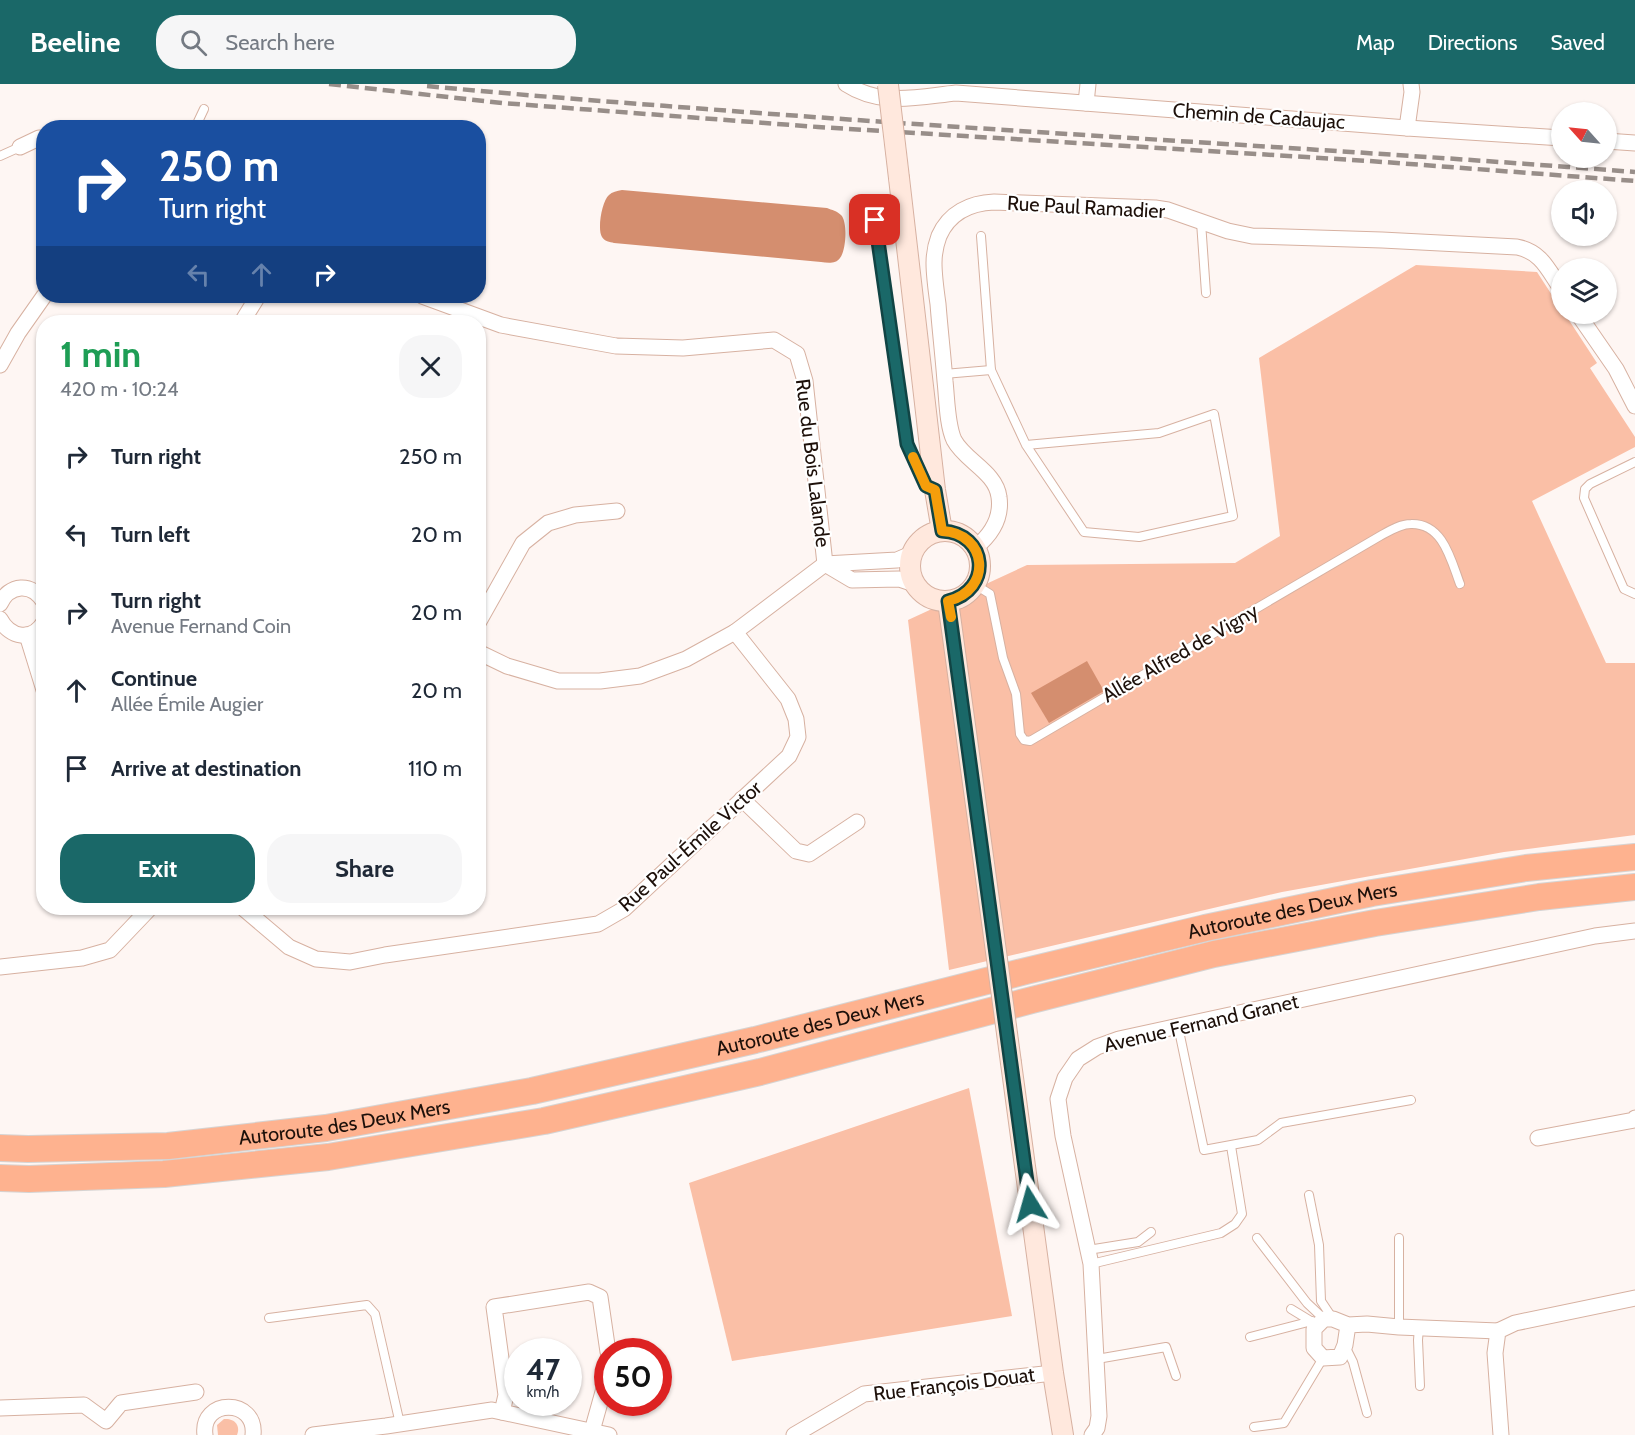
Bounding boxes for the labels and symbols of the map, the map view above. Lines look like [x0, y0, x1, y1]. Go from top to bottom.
street label: Chemin de Cadaujac [1172, 98, 1346, 134]
north arrow [1551, 102, 1617, 168]
street label: Rue Paul Ramadier [1006, 191, 1166, 223]
pin [849, 194, 900, 245]
street label: Rue du Bois Lalande [791, 377, 835, 549]
street label: Allée Alfred de Vigny [1098, 599, 1262, 707]
street label: Rue Paul-Émile Victor [614, 775, 767, 916]
street label: Autoroute des Deux Mers [1185, 877, 1399, 944]
street label: Autoroute des Deux Mers [714, 986, 926, 1061]
street label: Avenue Fernand Granet [1101, 989, 1301, 1057]
street label: Autoroute des Deux Mers [237, 1094, 452, 1150]
position arrow [998, 1172, 1062, 1236]
speed limit sign: 50 [594, 1338, 672, 1416]
street label: Rue François Douat [872, 1362, 1036, 1406]

